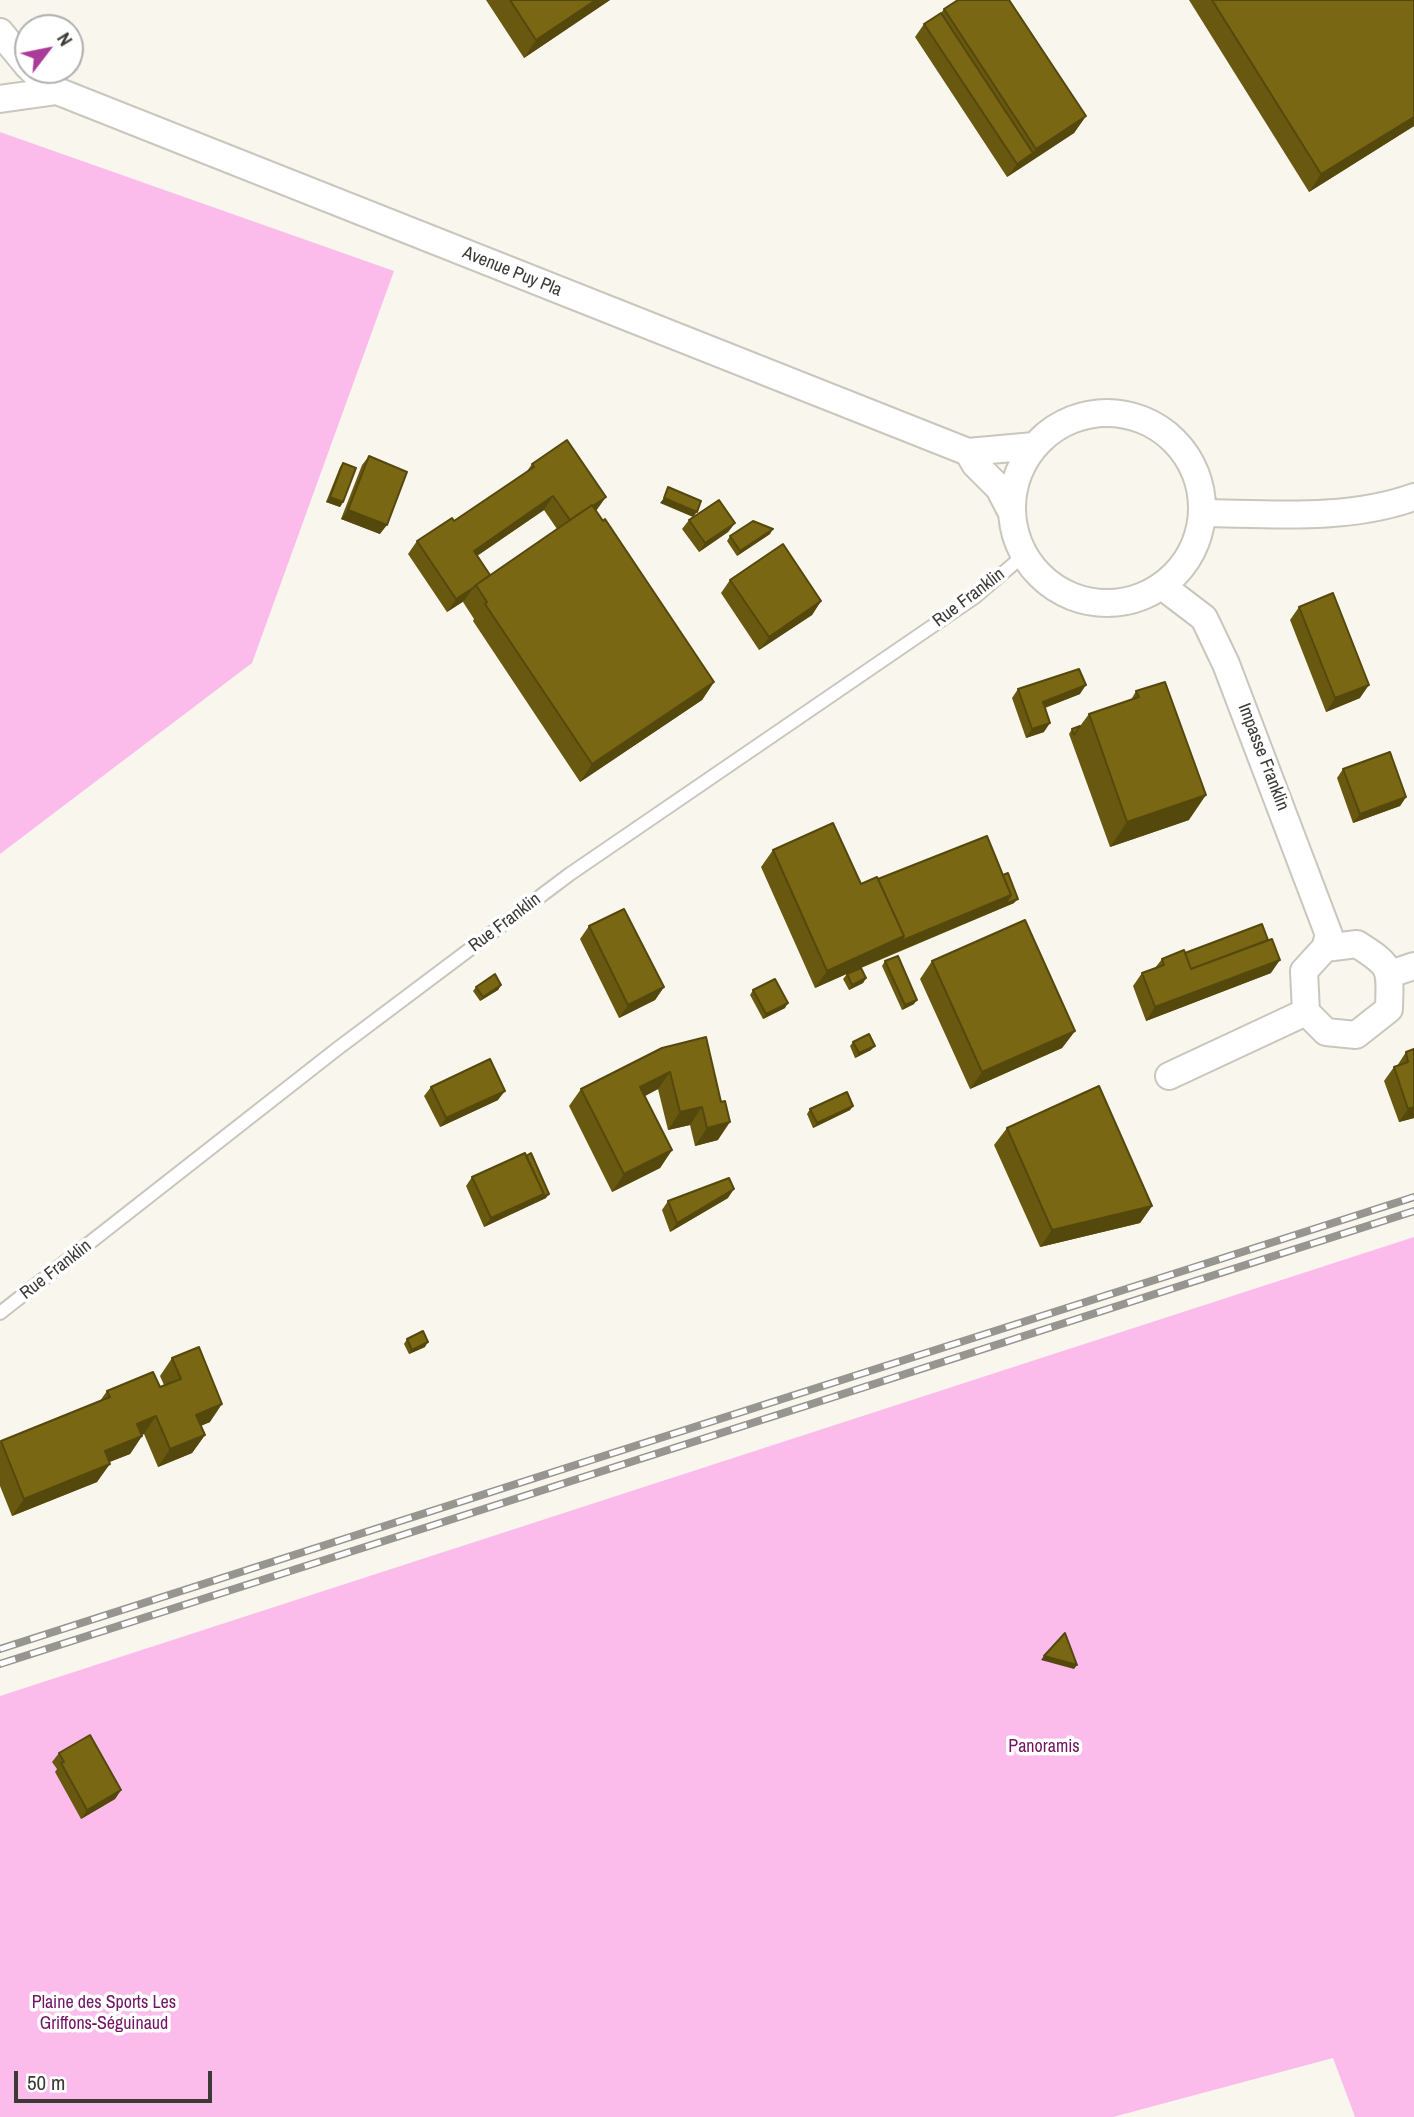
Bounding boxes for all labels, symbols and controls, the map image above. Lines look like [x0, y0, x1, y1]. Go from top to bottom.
north arrow [14, 14, 84, 84]
text: N [51, 27, 79, 51]
street label: Avenue Puy Pla [459, 242, 565, 302]
street label: Rue Franklin [929, 564, 1009, 632]
street label: Impasse Franklin [1233, 700, 1293, 814]
street label: Rue Franklin [465, 889, 545, 957]
street label: Rue Franklin [16, 1235, 96, 1305]
park label: Panoramis [1008, 1736, 1080, 1758]
park label: Plaine des Sports Les Griffons-Séguinaud [32, 1992, 176, 2035]
scale bar [18, 2058, 215, 2102]
text: 50 m [27, 2068, 65, 2097]

